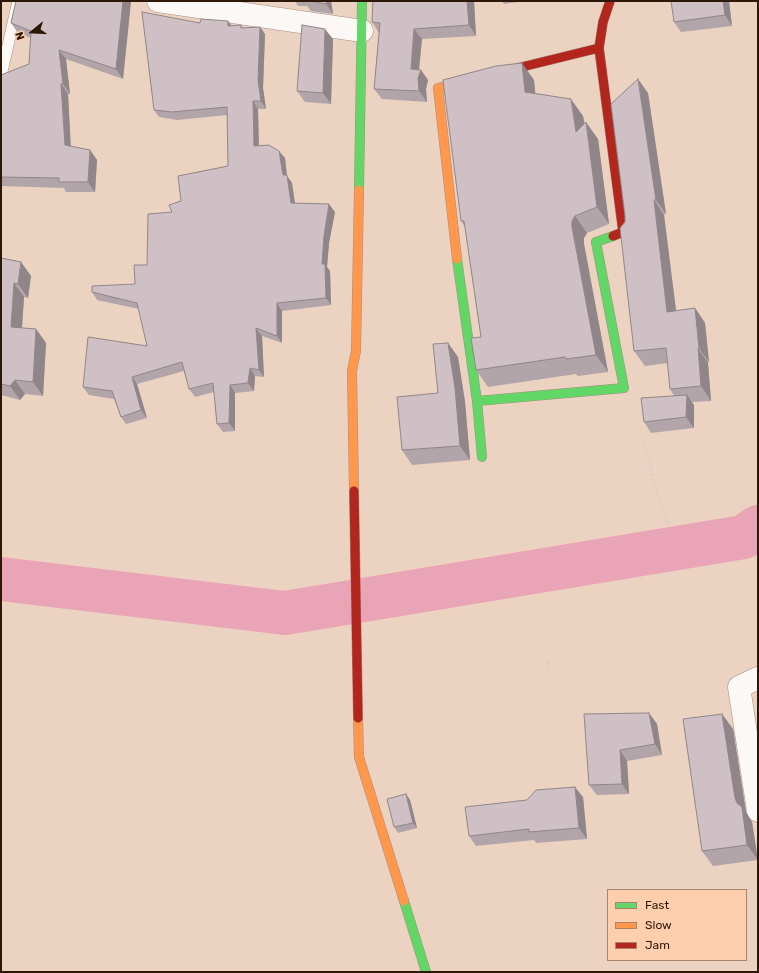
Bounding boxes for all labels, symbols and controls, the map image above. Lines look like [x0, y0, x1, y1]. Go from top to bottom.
north arrow [12, 12, 52, 52]
text: N [13, 30, 28, 42]
legend [607, 889, 747, 961]
text: Fast [645, 898, 669, 912]
text: Slow [645, 918, 672, 932]
text: Jam [645, 938, 670, 952]

